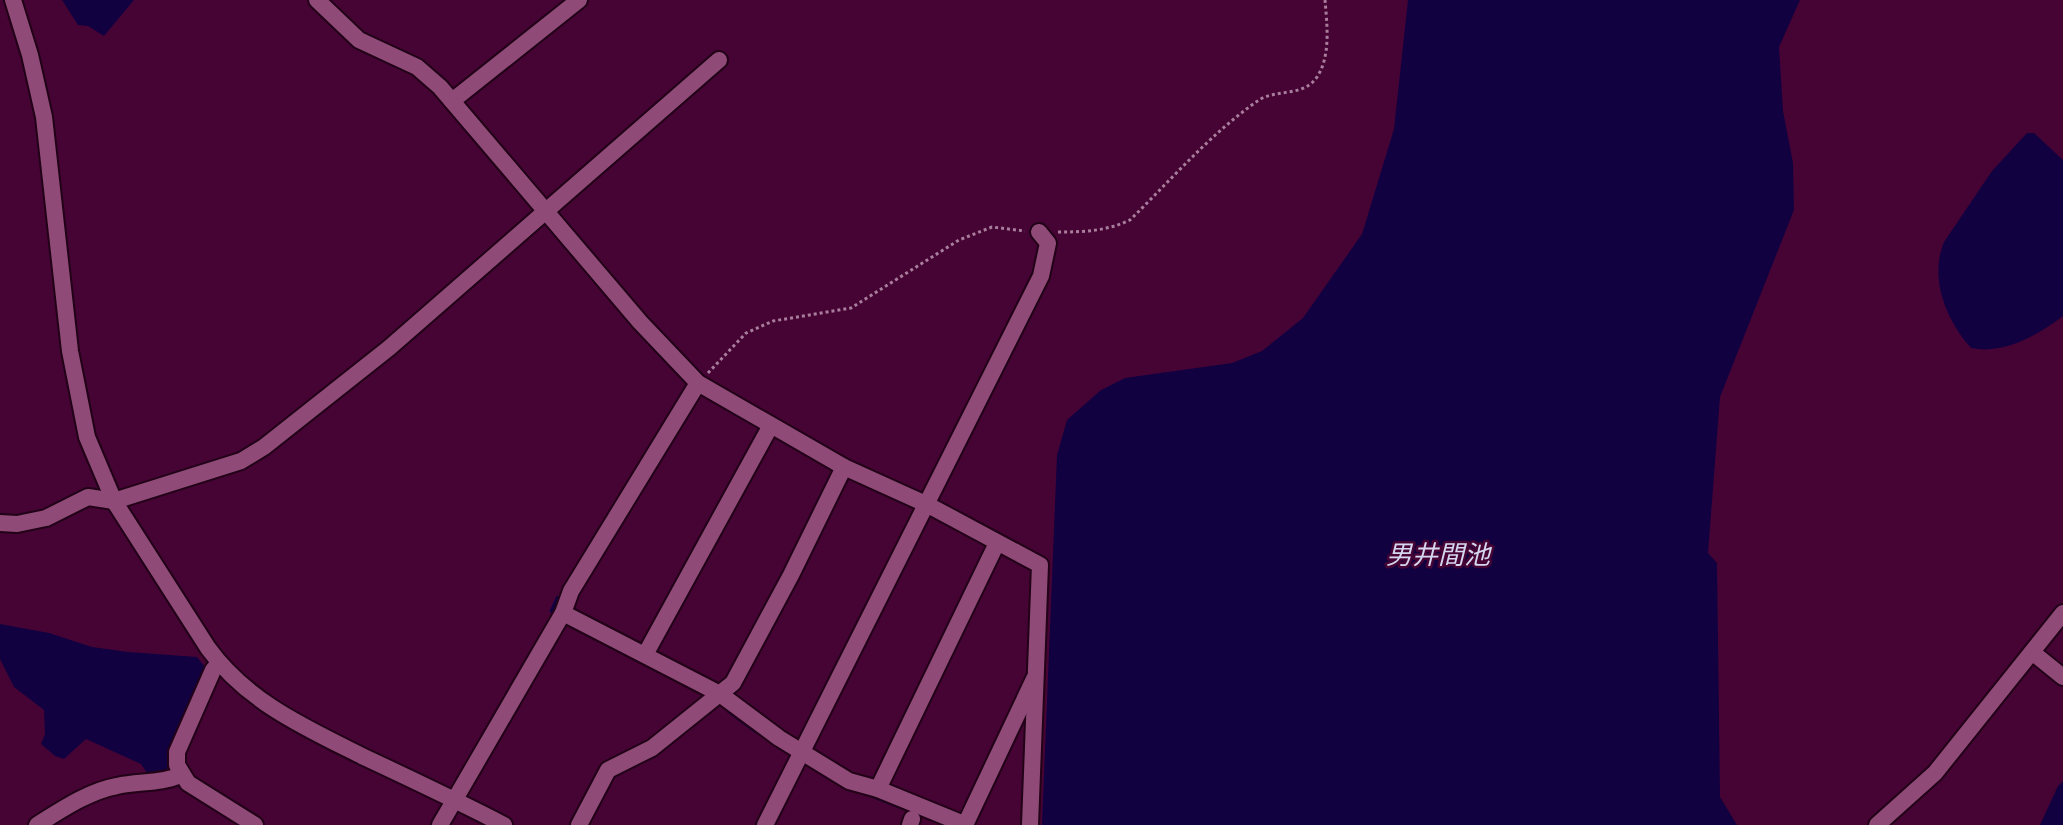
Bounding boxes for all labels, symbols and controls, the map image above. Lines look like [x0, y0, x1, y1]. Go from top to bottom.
water label: 男井間池 [1386, 536, 1493, 574]

